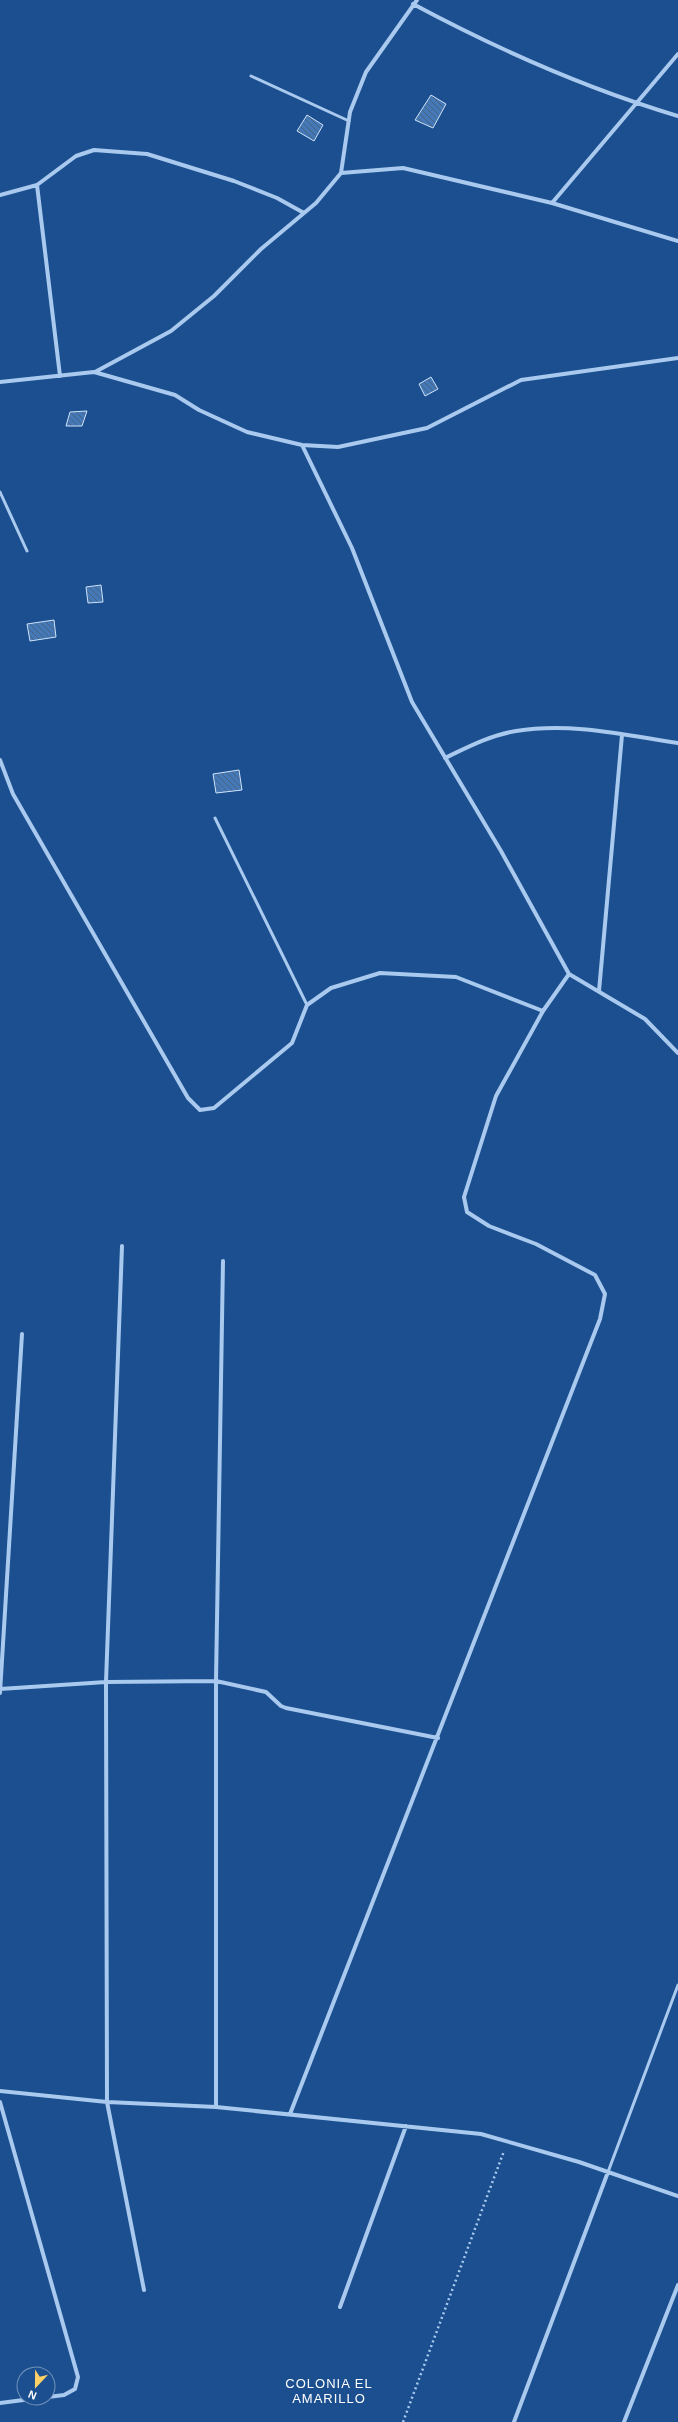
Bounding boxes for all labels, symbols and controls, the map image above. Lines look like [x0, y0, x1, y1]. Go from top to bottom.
north arrow [16, 2366, 56, 2406]
district label: COLONIA EL AMARILLO [285, 2376, 373, 2406]
text: N [26, 2388, 38, 2402]

